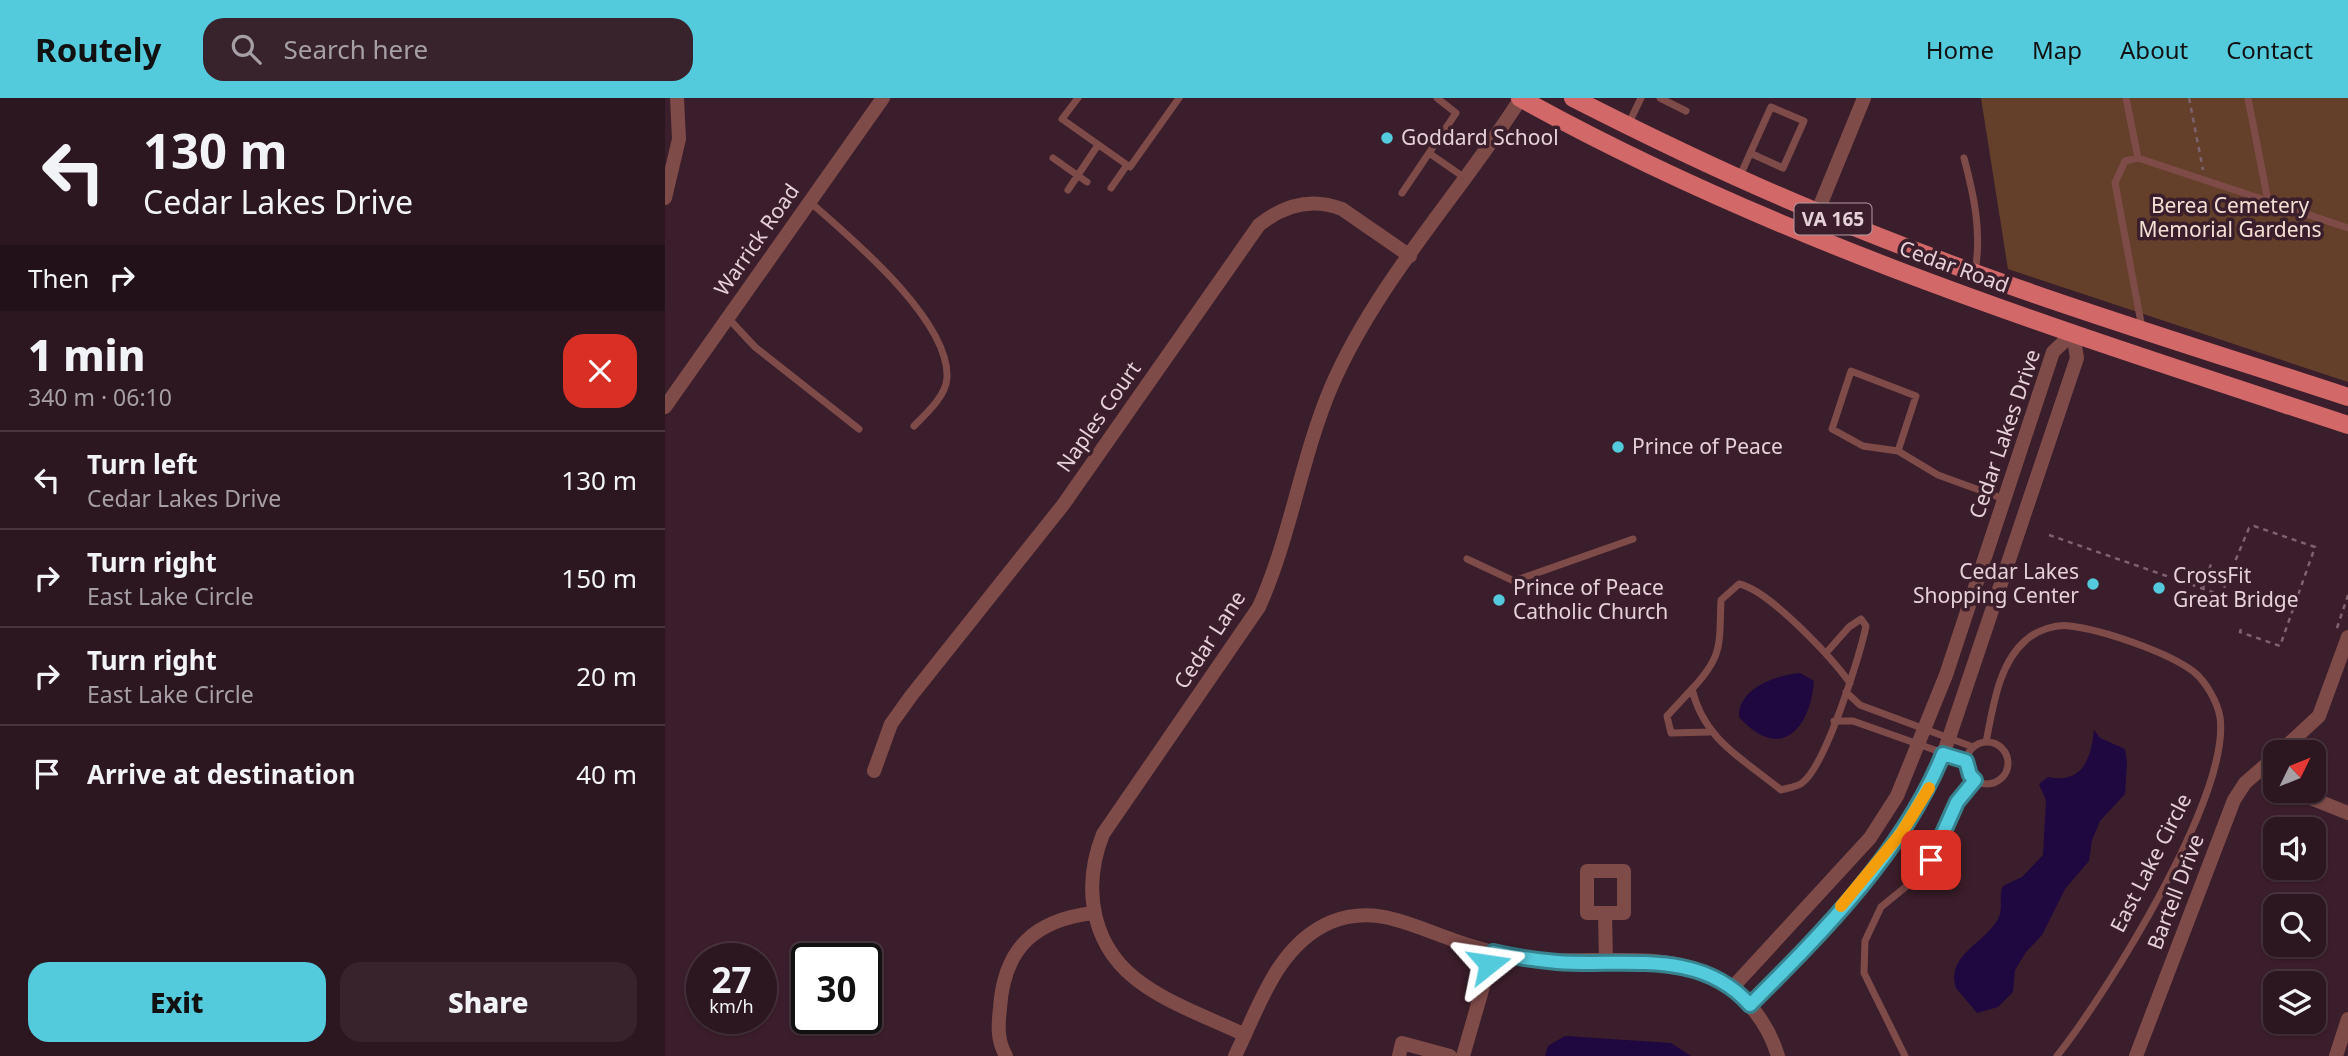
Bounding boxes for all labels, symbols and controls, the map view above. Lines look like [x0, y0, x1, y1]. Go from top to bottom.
search box [203, 18, 693, 81]
text: Routely [35, 27, 161, 72]
icon: search [227, 30, 265, 68]
text: Search here [283, 31, 428, 67]
text: Home [1926, 33, 1994, 66]
text: Map [2032, 33, 2082, 66]
text: About [2120, 33, 2188, 66]
text: Contact [2226, 33, 2313, 66]
text: 130 m [143, 117, 288, 183]
place label: Goddard School [1401, 123, 1559, 151]
icon: left [28, 126, 119, 217]
marker: Goddard School [1379, 130, 1395, 146]
street label: Warrick Road [707, 178, 805, 301]
text: Cedar Lakes Drive [143, 180, 413, 223]
park label: Berea Cemetery Memorial Gardens [2138, 191, 2322, 243]
road number: VA 165 [1795, 203, 1871, 234]
street label: Cedar Road [1896, 233, 2013, 299]
icon: right [103, 259, 141, 297]
text: Then [28, 260, 89, 296]
text: 1 min [28, 326, 145, 383]
button: close [563, 334, 637, 408]
street label: Cedar Lakes Drive [1962, 345, 2046, 522]
street label: Naples Court [1050, 355, 1147, 477]
text: 340 m · 06:10 [28, 381, 172, 413]
place label: Prince of Peace [1632, 432, 1783, 460]
marker: Prince of Peace [1610, 439, 1626, 455]
text: Turn left [87, 446, 198, 482]
icon: left [28, 461, 66, 499]
text: 130 m [561, 462, 637, 498]
text: Cedar Lakes Drive [87, 482, 281, 514]
text: Turn right [87, 544, 217, 580]
place label: Cedar Lakes Shopping Center [1913, 557, 2079, 609]
icon: right [28, 559, 66, 597]
text: 150 m [561, 560, 637, 596]
place label: CrossFit Great Bridge [2173, 561, 2299, 613]
place label: Prince of Peace Catholic Church [1513, 573, 1668, 625]
marker: Cedar Lakes Shopping Center [2085, 576, 2101, 592]
text: East Lake Circle [87, 580, 254, 612]
marker: CrossFit Great Bridge [2151, 580, 2167, 596]
street label: Cedar Lane [1167, 585, 1251, 694]
marker: Prince of Peace Catholic Church [1491, 592, 1507, 608]
text: Turn right [87, 642, 217, 678]
icon: right [28, 657, 66, 695]
text: 20 m [576, 658, 637, 694]
text: East Lake Circle [87, 678, 254, 710]
north arrow [2263, 740, 2326, 803]
map controls [2263, 740, 2326, 1034]
icon: arrive [28, 755, 66, 793]
text: Arrive at destination [87, 756, 356, 792]
text: 40 m [576, 756, 637, 792]
street label: East Lake Circle [2103, 788, 2197, 937]
button: sound [2263, 817, 2326, 880]
pin [1901, 830, 1961, 890]
street label: Bartell Drive [2140, 830, 2210, 953]
icon: arrive [1912, 841, 1950, 879]
button: search [2263, 894, 2326, 957]
position arrow [1452, 927, 1526, 1001]
speed limit sign: 30 [791, 943, 882, 1034]
text: 27 [711, 956, 752, 1003]
button: Exit [28, 962, 326, 1042]
button: Share [340, 962, 637, 1042]
button: layers [2263, 971, 2326, 1034]
text: km/h [709, 994, 754, 1018]

